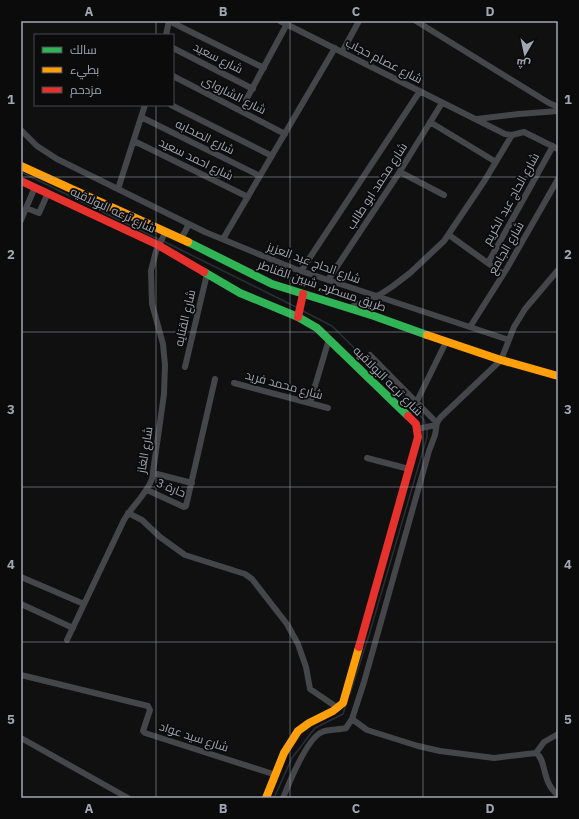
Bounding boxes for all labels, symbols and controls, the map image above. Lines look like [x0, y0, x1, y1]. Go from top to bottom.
text: A [85, 3, 94, 20]
text: B [219, 3, 228, 20]
text: C [352, 3, 361, 20]
text: D [485, 3, 495, 20]
legend [34, 34, 174, 106]
north arrow [505, 34, 545, 74]
street label: شارع عصام حجاب [343, 35, 425, 87]
street label: شارع سعيد [190, 39, 246, 77]
text: سالك [70, 42, 97, 57]
text: ش [515, 56, 532, 72]
text: بطيء [70, 62, 99, 80]
street label: شارع الشارواى [199, 72, 269, 118]
text: مزدحم [70, 82, 102, 98]
text: 1 [7, 91, 15, 108]
text: 1 [564, 91, 572, 108]
street label: شارع الصحابه [173, 116, 237, 158]
street label: شارع احمد سعيد [156, 134, 236, 184]
street label: شارع محمد ابو طالب [343, 140, 411, 232]
street label: شارع الحاج عبد الكريم [479, 150, 543, 248]
street label: شارع ترعه البولاقيه [68, 183, 158, 237]
street label: شارع الجامع [484, 219, 528, 277]
street label: شارع الحاج عبد العزيز [264, 238, 363, 287]
text: 2 [7, 246, 15, 263]
text: 2 [564, 246, 572, 263]
street label: طريق مسطرد, شبين القناطر [255, 256, 388, 315]
street label: شارع القنايه [171, 288, 199, 348]
street label: شارع ترعه البولاقيه [350, 343, 426, 419]
street label: شارع محمد فريد [243, 367, 325, 403]
text: 3 [7, 401, 15, 418]
text: 3 [564, 401, 572, 418]
street label: شارع الغاز [133, 425, 157, 475]
street label: حارة 3 [154, 475, 188, 500]
text: 4 [7, 556, 15, 573]
text: 4 [564, 556, 572, 573]
text: 5 [7, 711, 15, 728]
text: 5 [564, 711, 572, 728]
street label: شارع سيد عواد [157, 718, 231, 756]
text: A [85, 800, 94, 817]
text: B [219, 800, 228, 817]
text: C [352, 800, 361, 817]
text: D [485, 800, 495, 817]

